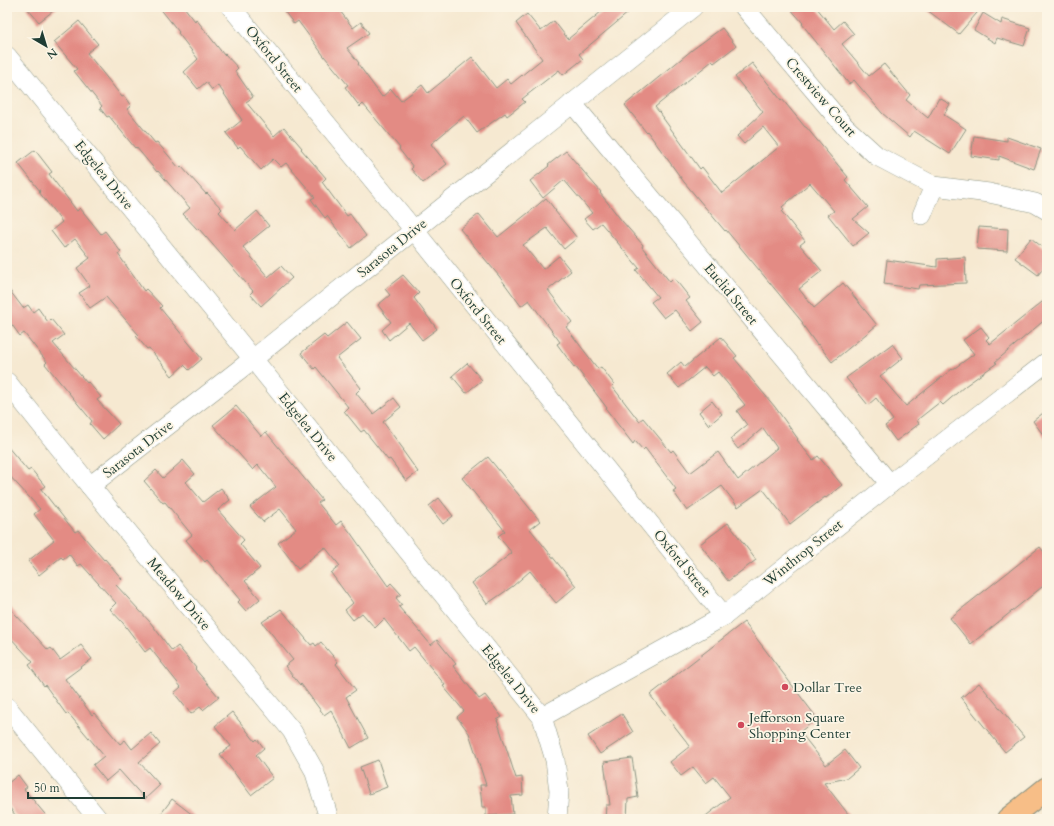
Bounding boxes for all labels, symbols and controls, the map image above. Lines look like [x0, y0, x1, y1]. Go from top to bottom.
street label: Oxford Street [241, 22, 307, 97]
north arrow [26, 26, 66, 66]
text: N [43, 45, 60, 63]
street label: Crestview Court [781, 53, 861, 141]
street label: Edgelea Drive [70, 136, 138, 214]
street label: Sarasota Drive [353, 214, 431, 282]
street label: Euclid Street [700, 259, 763, 329]
street label: Oxford Street [445, 274, 511, 349]
street label: Edgelea Drive [274, 388, 342, 466]
street label: Sarasota Drive [99, 415, 177, 483]
street label: Winthrop Street [759, 515, 847, 592]
street label: Oxford Street [649, 526, 715, 601]
street label: Meadow Drive [143, 554, 215, 634]
street label: Edgelea Drive [477, 640, 545, 718]
place label: Dollar Tree [793, 678, 862, 697]
marker: Dollar Tree [780, 682, 790, 692]
place label: Jefforson Square Shopping Center [747, 708, 851, 743]
marker: Jefforson Square Shopping Center [736, 720, 746, 730]
scale bar [28, 774, 144, 800]
text: 50 m [34, 780, 61, 796]

